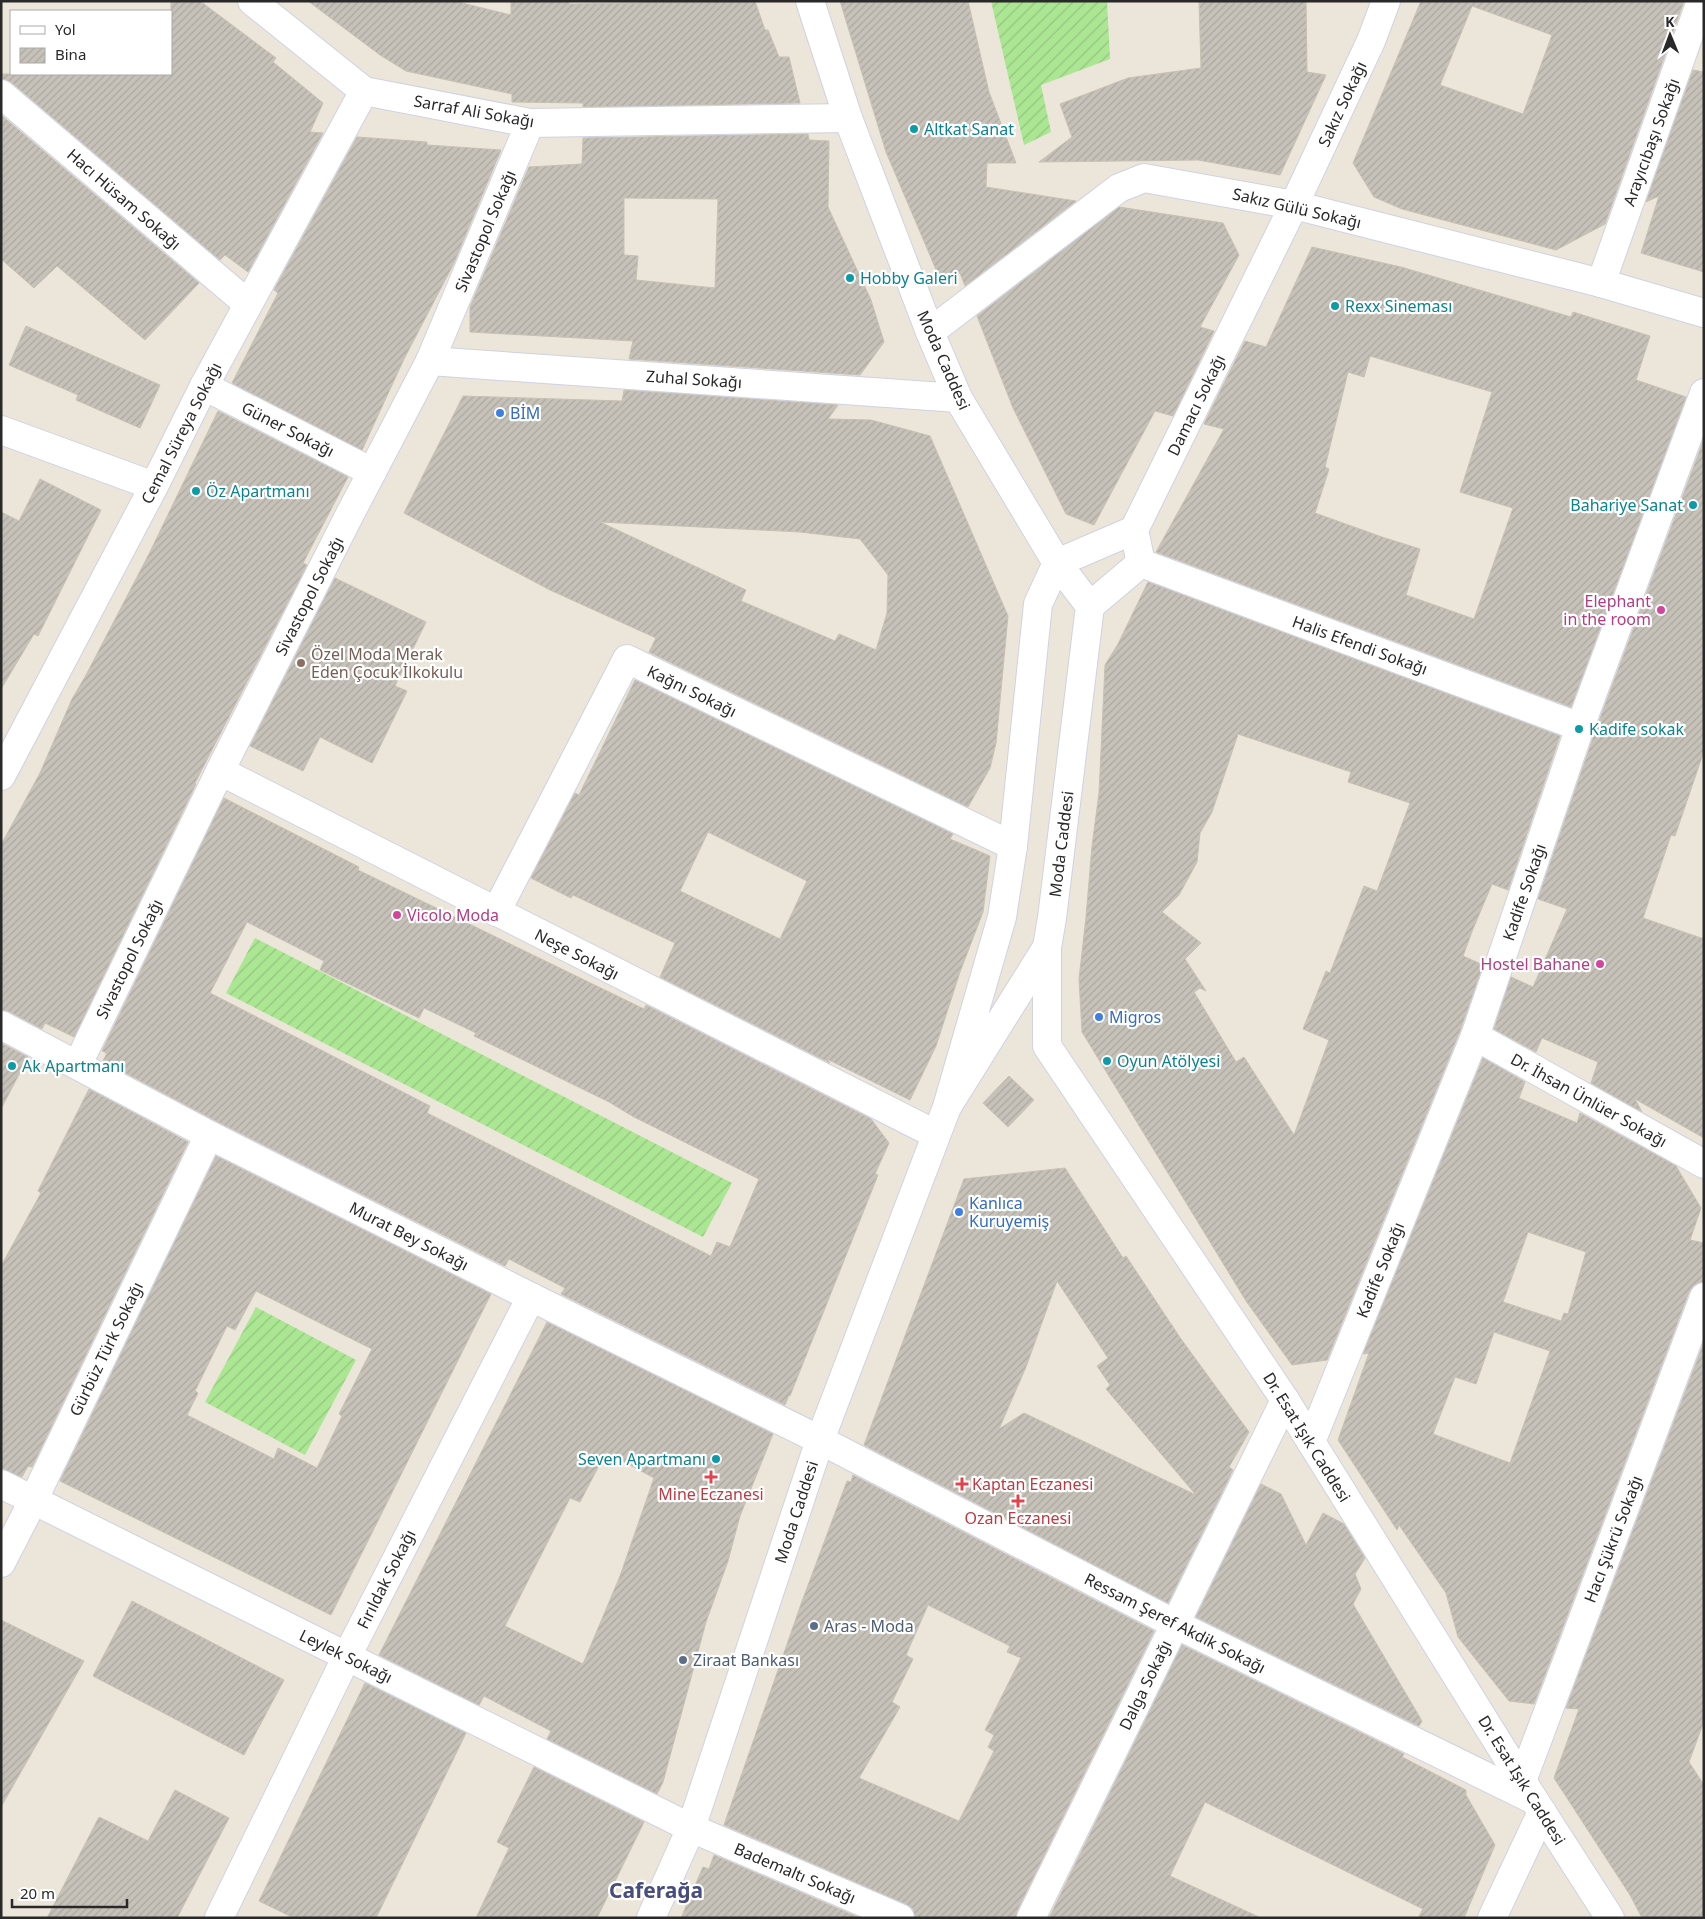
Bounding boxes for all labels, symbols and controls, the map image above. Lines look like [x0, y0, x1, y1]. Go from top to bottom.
legend [10, 10, 172, 75]
north arrow [1645, 10, 1695, 60]
text: K [1665, 12, 1675, 31]
text: Yol [55, 19, 76, 39]
text: Bina [55, 44, 86, 64]
street label: Sakız Sokağı [1313, 58, 1371, 150]
street label: Arayıcıbaşı Sokağı [1618, 75, 1684, 209]
street label: Sarraf Ali Sokağı [412, 90, 536, 132]
place label: Altkat Sanat [924, 118, 1014, 140]
marker: Altkat Sanat [908, 123, 920, 135]
street label: Hacı Hüsam Sokağı [62, 143, 186, 255]
street label: Sivastopol Sokağı [449, 166, 521, 296]
street label: Sakız Gülü Sokağı [1230, 182, 1364, 234]
place label: Hobby Galeri [860, 267, 958, 289]
marker: Hobby Galeri [844, 272, 856, 284]
place label: Rexx Sineması [1345, 295, 1452, 317]
marker: Rexx Sineması [1329, 300, 1341, 312]
street label: Moda Caddesi [912, 307, 976, 413]
street label: Damacı Sokağı [1162, 351, 1230, 459]
street label: Cemal Süreya Sokağı [136, 358, 226, 508]
street label: Zuhal Sokağı [645, 365, 743, 393]
street label: Güner Sokağı [238, 396, 338, 462]
place label: BİM [510, 402, 540, 424]
marker: BİM [494, 407, 506, 419]
place label: Öz Apartmanı [206, 480, 310, 502]
marker: Öz Apartmanı [190, 485, 202, 497]
place label: Bahariye Sanat [1570, 494, 1683, 516]
marker: Bahariye Sanat [1687, 499, 1699, 511]
street label: Sivastopol Sokağı [269, 533, 349, 659]
place label: Elephant in the room [1563, 590, 1651, 630]
marker: Elephant in the room [1655, 604, 1667, 616]
street label: Halis Efendi Sokağı [1289, 610, 1431, 680]
place label: Özel Moda Merak Eden Çocuk İlkokulu [311, 643, 463, 683]
marker: Özel Moda Merak Eden Çocuk İlkokulu [295, 657, 307, 669]
street label: Kağnı Sokağı [644, 660, 740, 722]
place label: Kadife sokak [1589, 718, 1684, 740]
marker: Kadife sokak [1573, 723, 1585, 735]
street label: Moda Caddesi [1044, 790, 1078, 898]
street label: Kadife Sokağı [1497, 840, 1551, 944]
street label: Sivastopol Sokağı [90, 895, 168, 1023]
place label: Vicolo Moda [407, 904, 499, 926]
marker: Vicolo Moda [391, 909, 403, 921]
street label: Neşe Sokağı [531, 923, 623, 985]
place label: Hostel Bahane [1481, 953, 1590, 975]
marker: Hostel Bahane [1594, 958, 1606, 970]
place label: Migros [1109, 1006, 1161, 1028]
marker: Migros [1093, 1011, 1105, 1023]
street label: Dr. İhsan Ünlüer Sokağı [1507, 1048, 1671, 1152]
place label: Oyun Atölyesi [1117, 1050, 1220, 1072]
place label: Ak Apartmanı [22, 1055, 124, 1077]
marker: Oyun Atölyesi [1101, 1055, 1113, 1067]
marker: Ak Apartmanı [6, 1060, 18, 1072]
place label: Kanlıca Kuruyemiş [969, 1192, 1049, 1232]
street label: Murat Bey Sokağı [346, 1196, 472, 1276]
marker: Kanlıca Kuruyemiş [953, 1206, 965, 1218]
street label: Kadife Sokağı [1351, 1219, 1409, 1321]
street label: Gürbüz Türk Sokağı [64, 1278, 148, 1420]
street label: Dr. Esat Işık Caddesi [1258, 1368, 1356, 1506]
place label: Seven Apartmanı [578, 1448, 706, 1470]
marker: Seven Apartmanı [710, 1453, 722, 1465]
street label: Moda Caddesi [769, 1458, 823, 1566]
marker: Mine Eczanesi [705, 1471, 717, 1483]
street label: Hacı Şükrü Sokağı [1579, 1472, 1647, 1606]
place label: Kaptan Eczanesi [972, 1473, 1093, 1495]
marker: Kaptan Eczanesi [956, 1478, 968, 1490]
place label: Mine Eczanesi [658, 1483, 764, 1505]
marker: Ozan Eczanesi [1012, 1495, 1024, 1507]
place label: Ozan Eczanesi [965, 1507, 1071, 1529]
street label: Fırıldak Sokağı [352, 1526, 420, 1632]
street label: Ressam Şeref Akdik Sokağı [1081, 1568, 1269, 1678]
place label: Aras - Moda [824, 1615, 914, 1637]
marker: Aras - Moda [808, 1620, 820, 1632]
street label: Leylek Sokağı [296, 1624, 396, 1688]
street label: Dalga Sokağı [1114, 1636, 1176, 1734]
place label: Ziraat Bankası [693, 1649, 799, 1671]
marker: Ziraat Bankası [677, 1654, 689, 1666]
street label: Dr. Esat Işık Caddesi [1473, 1711, 1571, 1849]
street label: Bademaltı Sokağı [731, 1837, 859, 1909]
scale bar [12, 1876, 128, 1908]
district label: Caferağa [609, 1876, 703, 1904]
text: 20 m [20, 1883, 55, 1903]

